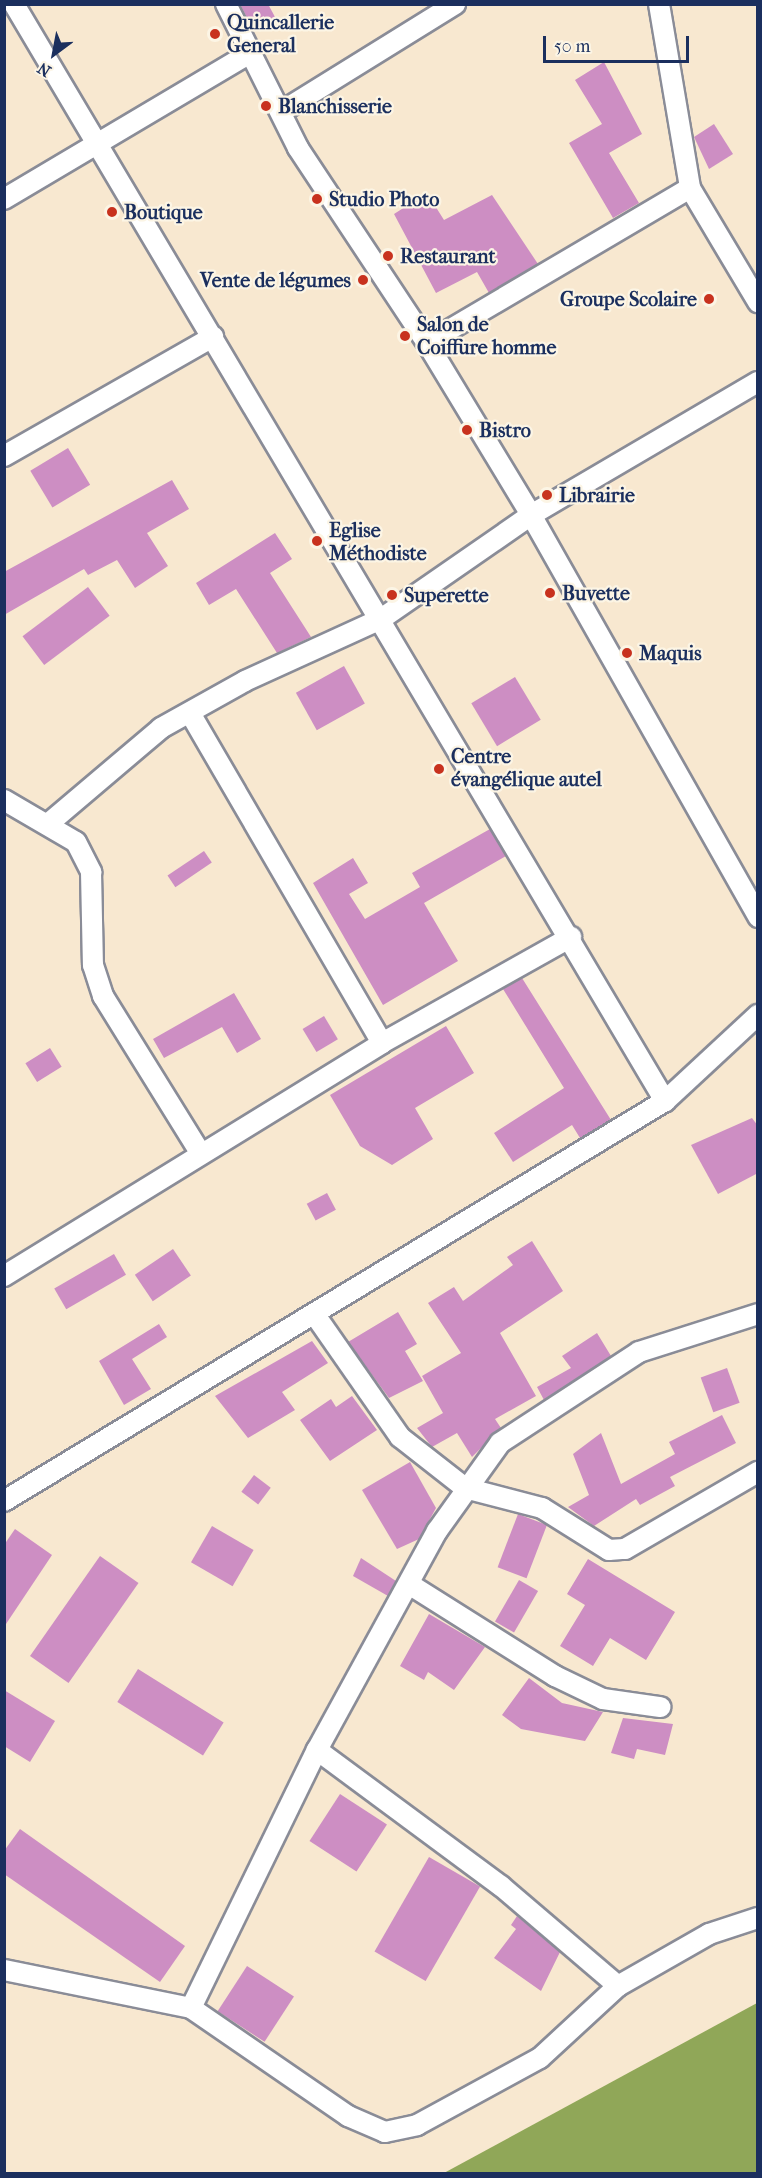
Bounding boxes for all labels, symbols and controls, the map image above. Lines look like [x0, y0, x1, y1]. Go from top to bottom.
place label: Quincallerie General [227, 11, 334, 58]
north arrow [24, 24, 84, 84]
scale bar [546, 24, 692, 62]
marker: Quincallerie General [208, 27, 222, 41]
text: 50 m [554, 36, 590, 57]
text: N [34, 58, 54, 81]
place label: Blanchisserie [278, 94, 392, 118]
marker: Blanchisserie [259, 99, 273, 113]
place label: Studio Photo [329, 187, 439, 211]
marker: Studio Photo [310, 192, 324, 206]
place label: Boutique [124, 200, 203, 224]
marker: Boutique [105, 205, 119, 219]
place label: Restaurant [400, 244, 496, 268]
marker: Restaurant [381, 249, 395, 263]
place label: Vente de légumes [200, 268, 351, 292]
marker: Vente de légumes [356, 273, 370, 287]
place label: Groupe Scolaire [560, 287, 697, 311]
marker: Groupe Scolaire [702, 292, 716, 306]
place label: Salon de Coiffure homme [417, 312, 556, 359]
marker: Salon de Coiffure homme [398, 329, 412, 343]
place label: Bistro [479, 418, 531, 442]
marker: Bistro [460, 423, 474, 437]
place label: Librairie [559, 483, 635, 507]
marker: Librairie [540, 488, 554, 502]
place label: Eglise Méthodiste [329, 518, 427, 565]
marker: Eglise Méthodiste [310, 534, 324, 548]
place label: Buvette [562, 581, 630, 605]
place label: Superette [404, 583, 489, 607]
marker: Buvette [543, 586, 557, 600]
marker: Superette [385, 588, 399, 602]
place label: Maquis [639, 641, 702, 665]
marker: Maquis [620, 646, 634, 660]
place label: Centre évangélique autel [451, 745, 602, 792]
marker: Centre évangélique autel [432, 762, 446, 776]

